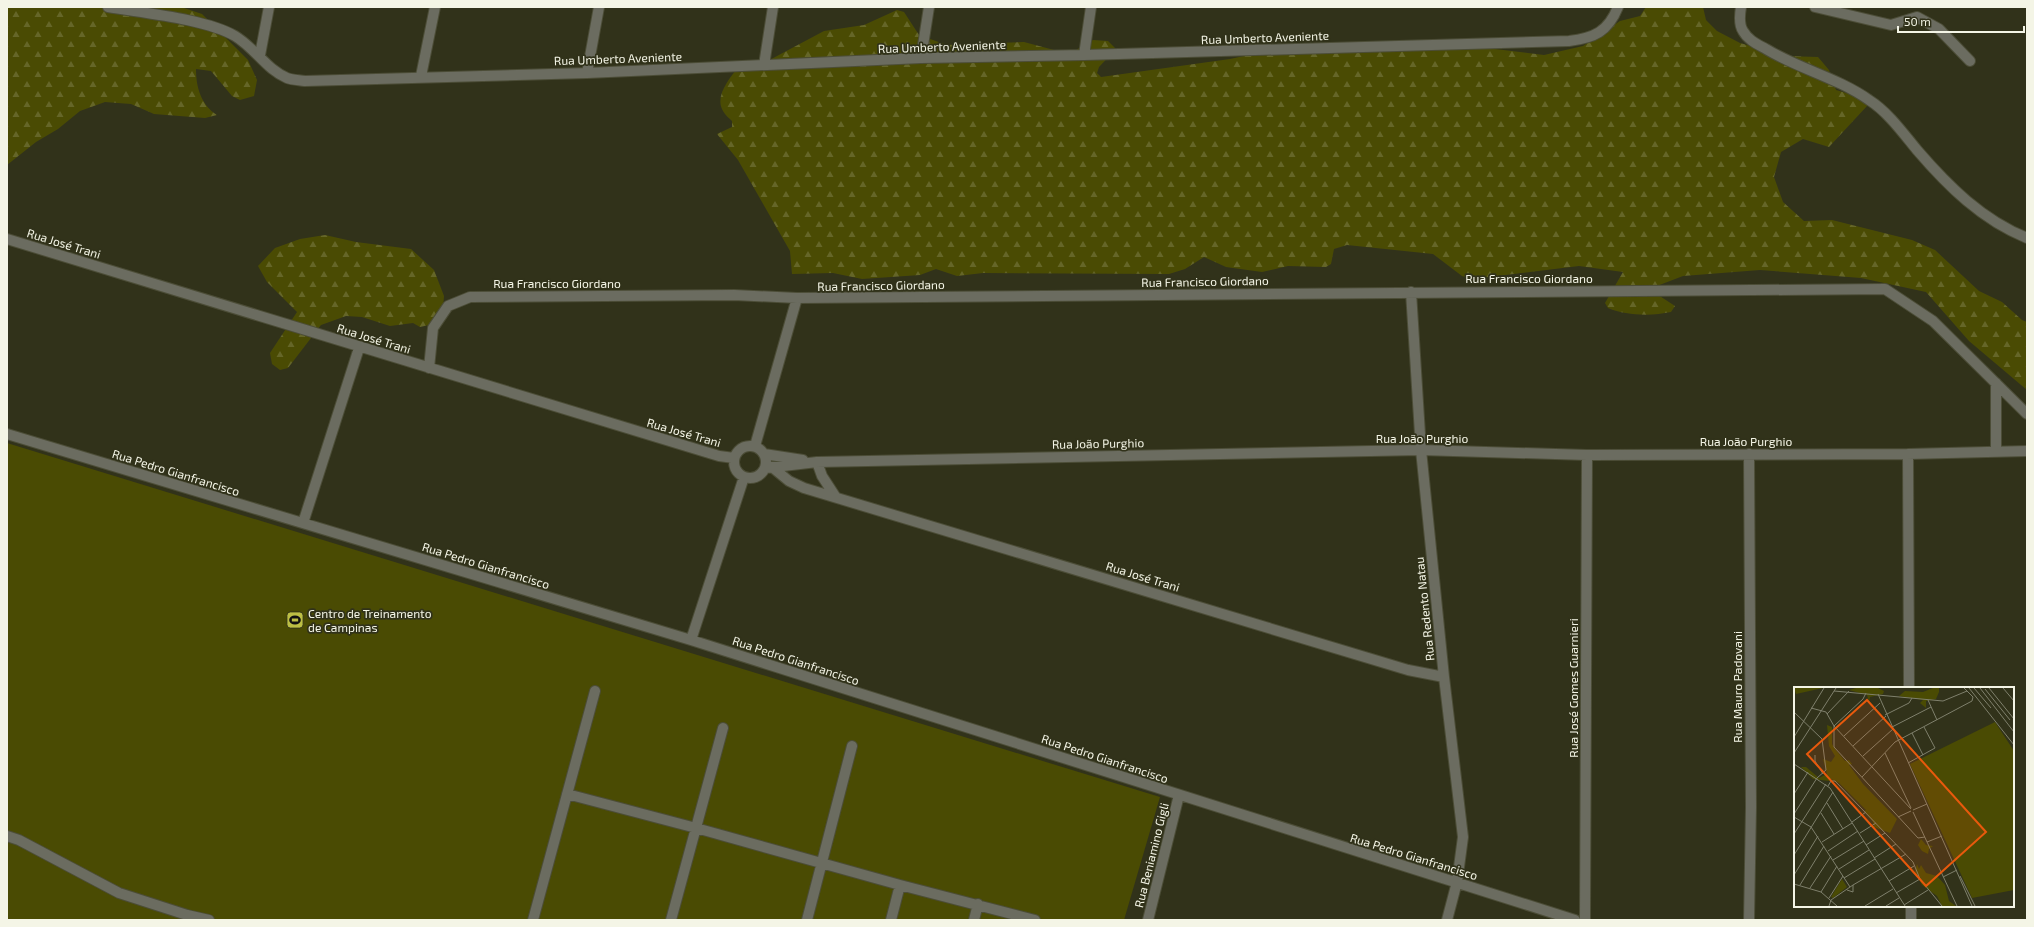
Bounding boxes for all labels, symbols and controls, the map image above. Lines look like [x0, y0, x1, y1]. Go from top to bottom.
scale bar [1898, 8, 2024, 34]
text: 50 m [1904, 14, 1931, 28]
street label: Rua Umberto Aveniente [1201, 28, 1329, 46]
street label: Rua Umberto Aveniente [878, 37, 1006, 55]
street label: Rua Umberto Aveniente [554, 49, 682, 67]
street label: Rua José Trani [25, 225, 103, 261]
street label: Rua Francisco Giordano [1465, 271, 1593, 285]
street label: Rua Francisco Giordano [1141, 273, 1269, 289]
street label: Rua Francisco Giordano [493, 276, 621, 290]
street label: Rua Francisco Giordano [817, 277, 945, 293]
street label: Rua José Trani [335, 320, 413, 356]
street label: Rua José Trani [645, 415, 723, 449]
street label: Rua João Purghio [1376, 431, 1468, 445]
street label: Rua João Purghio [1700, 434, 1792, 448]
street label: Rua João Purghio [1052, 435, 1144, 451]
street label: Rua Pedro Gianfrancisco [111, 446, 242, 498]
street label: Rua Pedro Gianfrancisco [421, 539, 552, 591]
street label: Rua Redento Natau [1412, 556, 1436, 662]
street label: Rua José Trani [1104, 558, 1182, 594]
place label: Centro de Treinamento de Campinas [308, 606, 432, 634]
sports icon: Centro de Treinamento de Campinas [285, 610, 305, 630]
street label: Rua José Gomes Guarnieri [1566, 618, 1580, 758]
street label: Rua Mauro Padovani [1730, 631, 1744, 743]
street label: Rua Pedro Gianfrancisco [731, 633, 861, 687]
inset map [1794, 687, 2014, 907]
street label: Rua Pedro Gianfrancisco [1040, 731, 1170, 785]
street label: Rua Beniamino Gigli [1131, 801, 1171, 909]
street label: Rua Pedro Gianfrancisco [1349, 830, 1480, 882]

